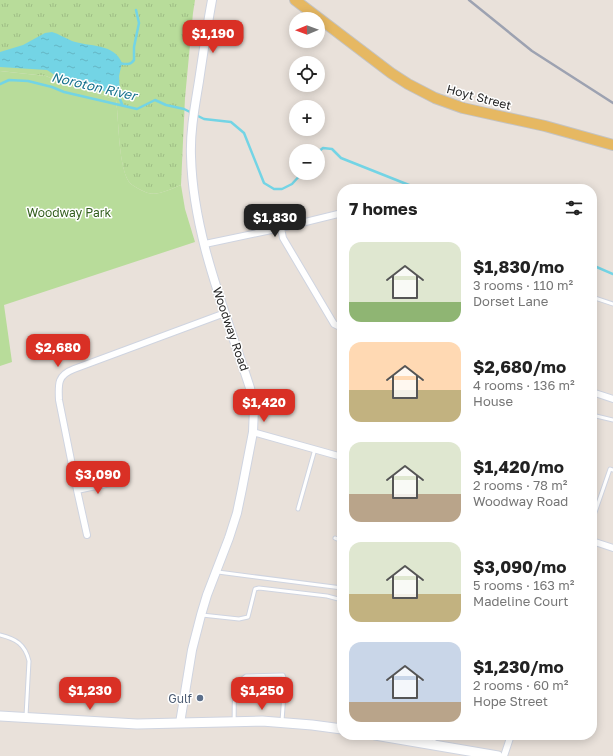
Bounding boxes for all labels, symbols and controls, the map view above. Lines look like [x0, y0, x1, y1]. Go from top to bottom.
north arrow [289, 12, 325, 48]
map controls [289, 12, 325, 180]
pin: $1,190 [180, 20, 246, 54]
text: $1,190 [192, 25, 234, 41]
button: locate [289, 56, 325, 92]
water label: Noroton River [50, 68, 140, 104]
street label: Hoyt Street [445, 81, 513, 113]
button: + [289, 100, 325, 136]
button: − [289, 144, 325, 180]
icon: filters [563, 197, 585, 219]
text: 7 homes [349, 198, 417, 219]
pin: $1,830 [242, 204, 308, 238]
park label: Woodway Park [27, 205, 111, 220]
text: $1,830 [253, 209, 297, 225]
text: $1,830/mo [473, 256, 564, 277]
icon: home [381, 258, 429, 306]
text: 3 rooms · 110 m² [473, 277, 573, 293]
street label: Woodway Road [210, 285, 252, 373]
text: Dorset Lane [473, 293, 548, 309]
pin: $2,680 [25, 334, 91, 368]
text: $2,680 [35, 339, 81, 355]
text: $2,680/mo [473, 356, 566, 377]
icon: home [381, 358, 429, 406]
text: 4 rooms · 136 m² [473, 377, 575, 393]
pin: $1,420 [231, 389, 297, 423]
text: House [473, 393, 513, 409]
text: $1,420 [242, 394, 286, 410]
text: $1,420/mo [473, 456, 564, 477]
icon: home [381, 458, 429, 506]
pin: $3,090 [65, 461, 131, 495]
text: $3,090 [75, 466, 121, 482]
text: 2 rooms · 78 m² [473, 477, 567, 493]
text: Woodway Road [473, 493, 568, 509]
text: $3,090/mo [473, 556, 566, 577]
icon: home [381, 558, 429, 606]
text: 5 rooms · 163 m² [473, 577, 574, 593]
text: Madeline Court [473, 593, 569, 609]
text: $1,230/mo [473, 656, 564, 677]
icon: home [381, 658, 429, 706]
pin: $1,230 [57, 677, 123, 711]
pin: $1,250 [229, 677, 295, 711]
text: 2 rooms · 60 m² [473, 677, 569, 693]
text: $1,230 [68, 682, 112, 698]
text: $1,250 [240, 682, 284, 698]
place label: Gulf [168, 691, 193, 706]
marker: Gulf [195, 693, 205, 703]
text: Hope Street [473, 693, 548, 709]

